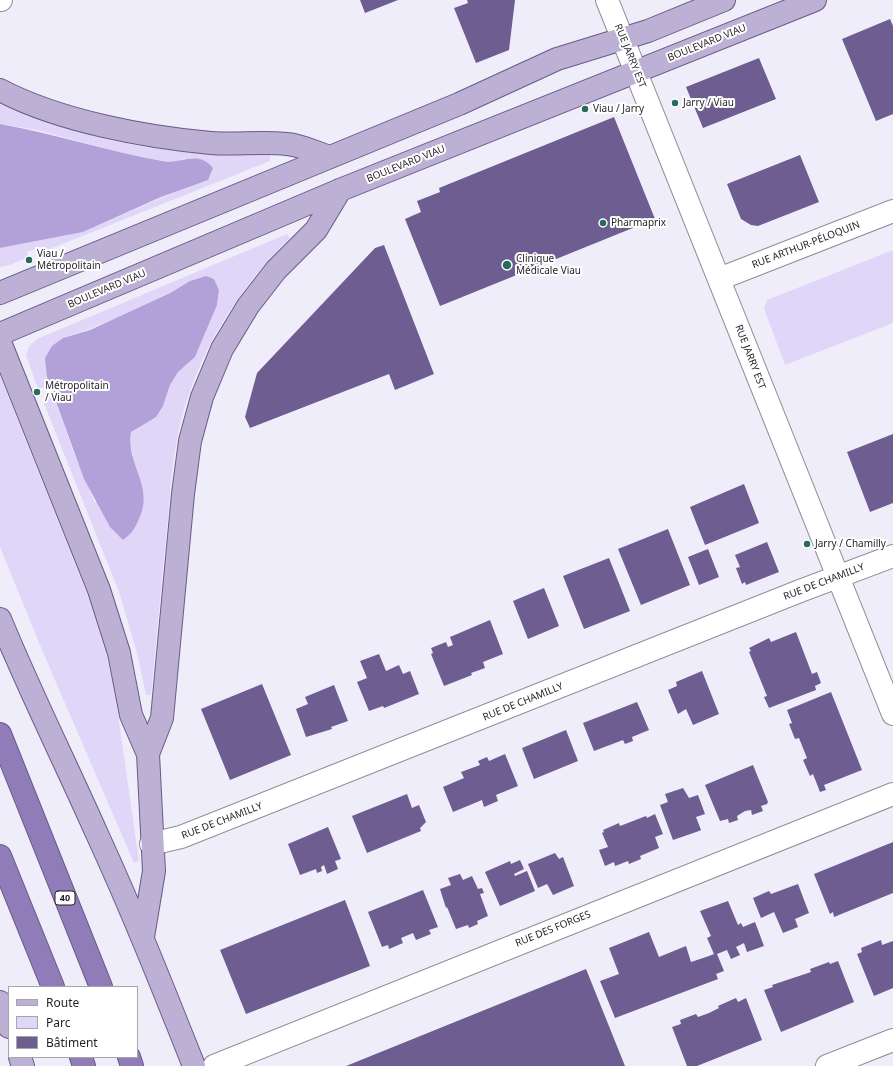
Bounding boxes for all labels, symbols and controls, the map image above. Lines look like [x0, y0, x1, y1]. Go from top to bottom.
street label: RUE JARRY EST [612, 22, 648, 90]
street label: BOULEVARD VIAU [666, 22, 748, 64]
place label: Jarry / Viau [683, 97, 734, 109]
marker: Jarry / Viau [670, 98, 680, 108]
place label: Viau / Jarry [593, 103, 644, 115]
marker: Viau / Jarry [580, 104, 590, 114]
street label: BOULEVARD VIAU [365, 143, 447, 185]
place label: Pharmaprix [611, 217, 666, 229]
marker: Pharmaprix [598, 218, 608, 228]
street label: RUE ARTHUR-PÉLOQUIN [750, 219, 862, 271]
place label: Viau / Métropolitain [37, 248, 101, 272]
place label: Clinique Médicale Viau [516, 253, 581, 276]
marker: Viau / Métropolitain [24, 255, 34, 265]
marker: Clinique Médicale Viau [501, 259, 513, 271]
street label: BOULEVARD VIAU [66, 267, 148, 311]
street label: RUE JARRY EST [732, 323, 768, 391]
place label: Métropolitain / Viau [45, 380, 109, 404]
marker: Métropolitain / Viau [32, 387, 42, 397]
place label: Jarry / Chamilly [815, 538, 886, 550]
marker: Jarry / Chamilly [802, 539, 812, 549]
street label: RUE DE CHAMILLY [782, 561, 866, 603]
street label: RUE DE CHAMILLY [481, 680, 565, 724]
street label: RUE DE CHAMILLY [180, 800, 264, 842]
road number: 40 [55, 891, 75, 905]
street label: RUE DES FORGES [514, 908, 592, 950]
legend [8, 986, 138, 1058]
text: Route [46, 994, 79, 1011]
text: Parc [46, 1014, 70, 1031]
text: Bâtiment [46, 1034, 98, 1051]

